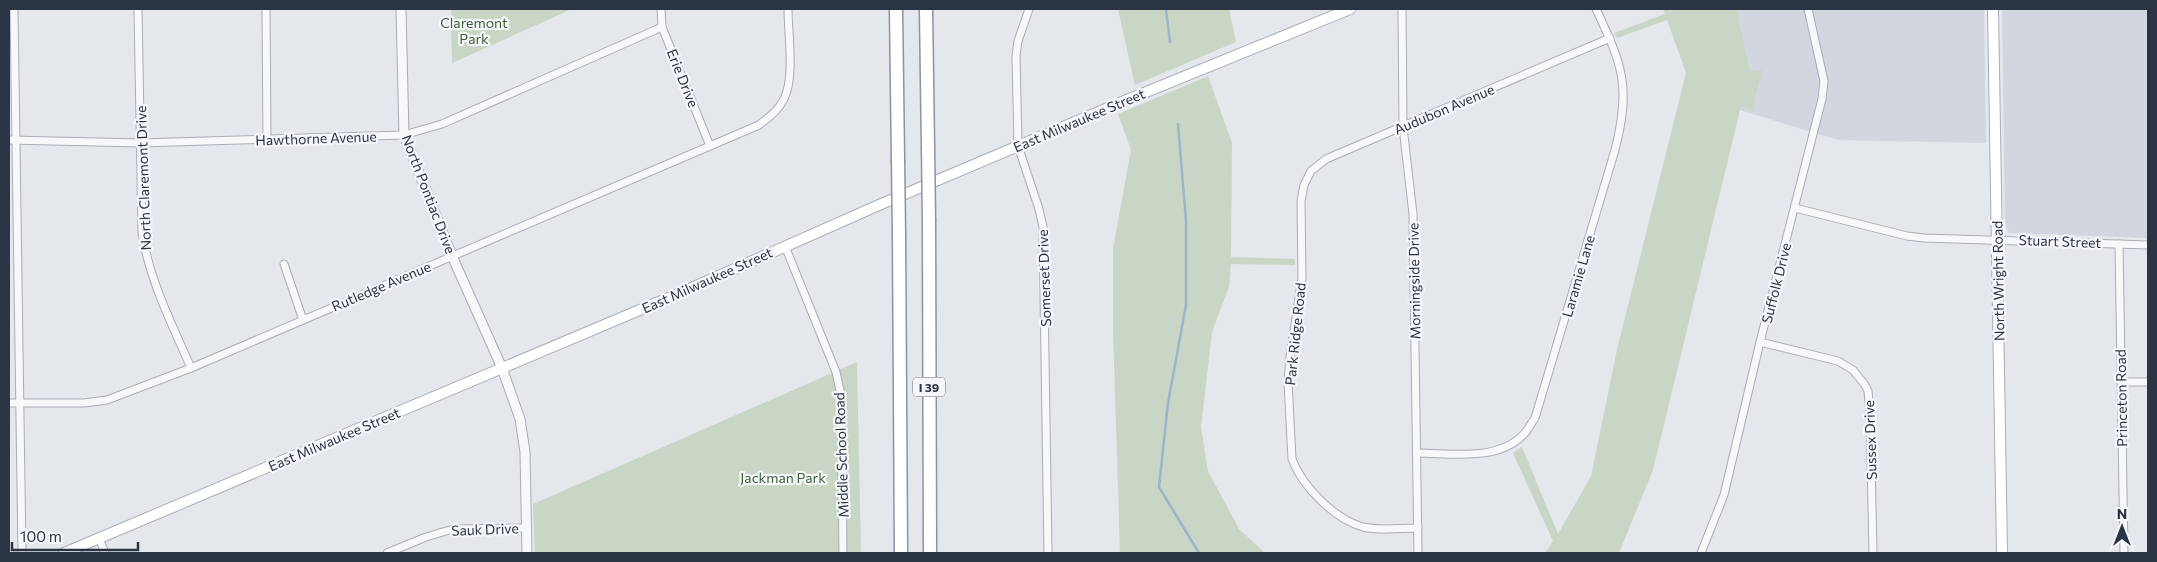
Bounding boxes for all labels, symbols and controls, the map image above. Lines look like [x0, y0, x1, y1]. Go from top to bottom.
park label: Claremont Park [440, 14, 508, 47]
street label: Erie Drive [664, 46, 702, 110]
street label: Audubon Avenue [1391, 80, 1497, 138]
street label: East Milwaukee Street [1011, 84, 1148, 155]
street label: North Claremont Drive [132, 105, 154, 251]
street label: Hawthorne Avenue [255, 127, 377, 149]
street label: North Pontiac Drive [398, 132, 460, 256]
street label: North Wright Road [1988, 221, 2008, 341]
street label: Morningside Drive [1404, 223, 1424, 339]
street label: Somerset Drive [1034, 229, 1054, 327]
street label: Stuart Street [2018, 231, 2102, 251]
street label: Laramie Lane [1558, 233, 1598, 319]
street label: Suffolk Drive [1758, 241, 1794, 325]
street label: East Milwaukee Street [639, 243, 775, 317]
street label: Rutledge Avenue [329, 257, 433, 315]
street label: Park Ridge Road [1281, 282, 1309, 386]
street label: Princeton Road [2112, 349, 2130, 447]
road number: I 39 [913, 378, 945, 397]
street label: Middle School Road [830, 392, 852, 518]
street label: Sussex Drive [1860, 400, 1880, 480]
street label: East Milwaukee Street [266, 403, 403, 474]
park label: Jackman Park [740, 469, 826, 486]
north arrow [2097, 502, 2147, 552]
text: N [2117, 505, 2127, 522]
street label: Sauk Drive [451, 519, 519, 539]
scale bar [12, 520, 139, 552]
text: 100 m [20, 527, 62, 545]

